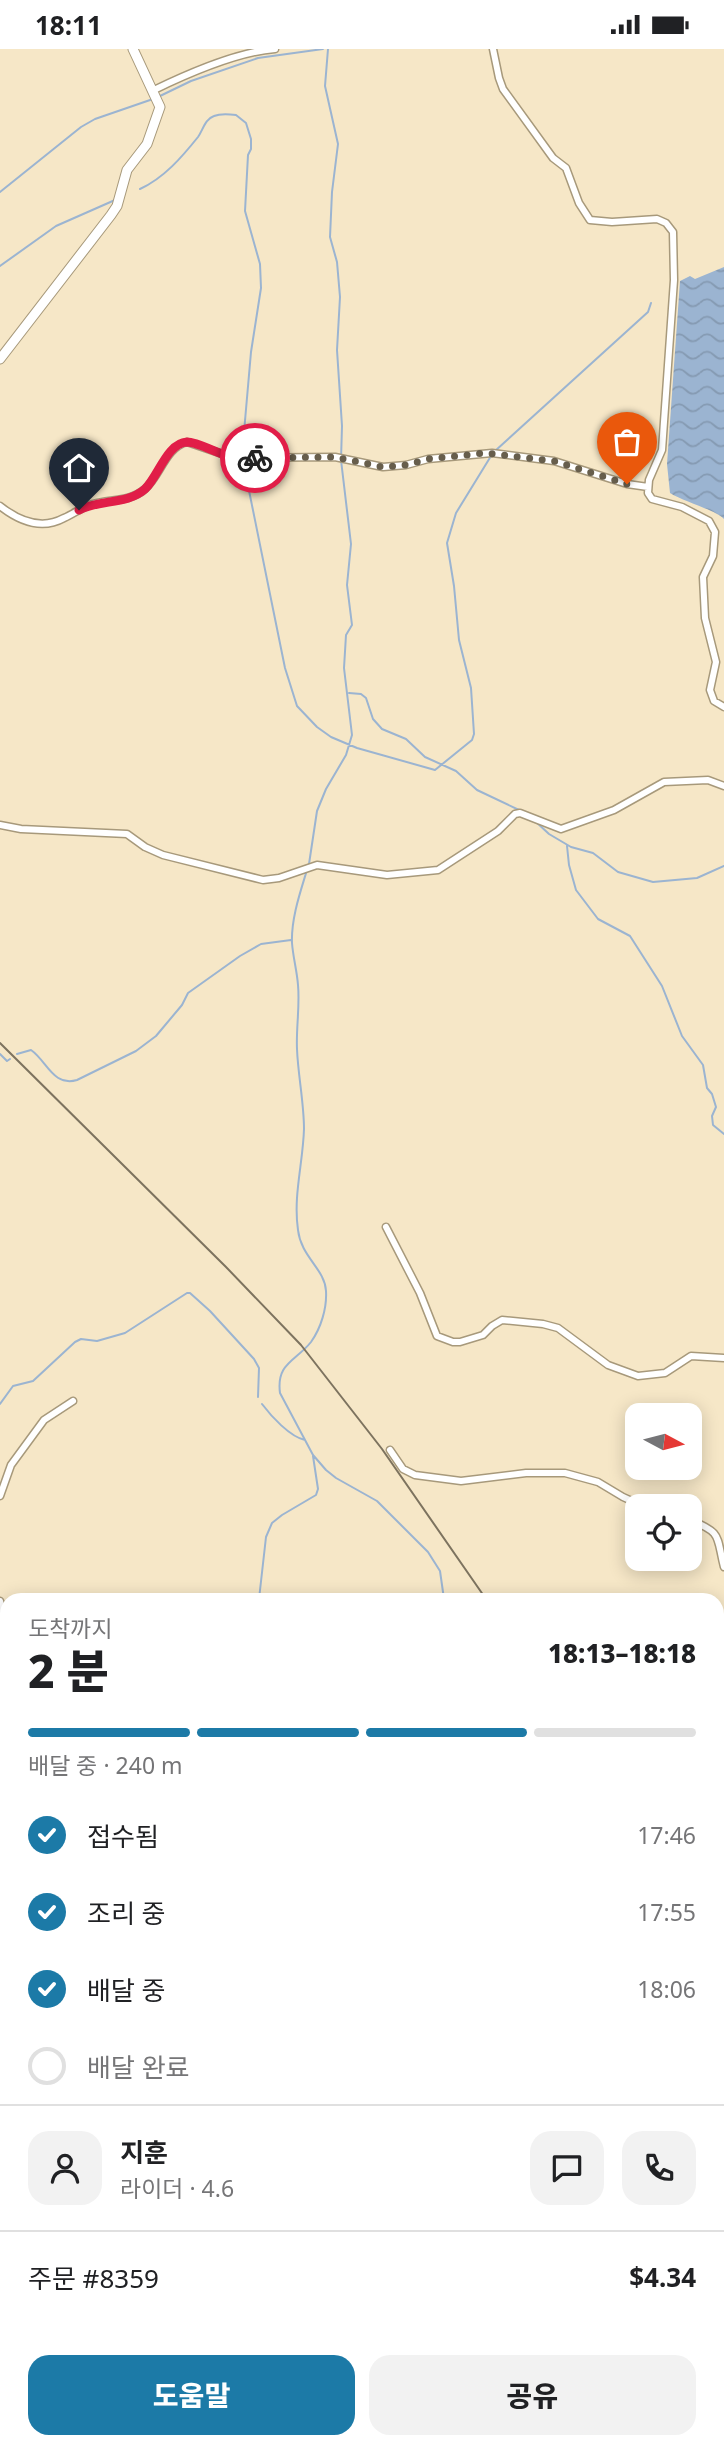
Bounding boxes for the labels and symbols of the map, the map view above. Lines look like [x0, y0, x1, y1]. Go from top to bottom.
pin [597, 412, 657, 484]
courier [220, 423, 290, 493]
pin [49, 438, 109, 510]
north arrow [625, 1403, 702, 1481]

